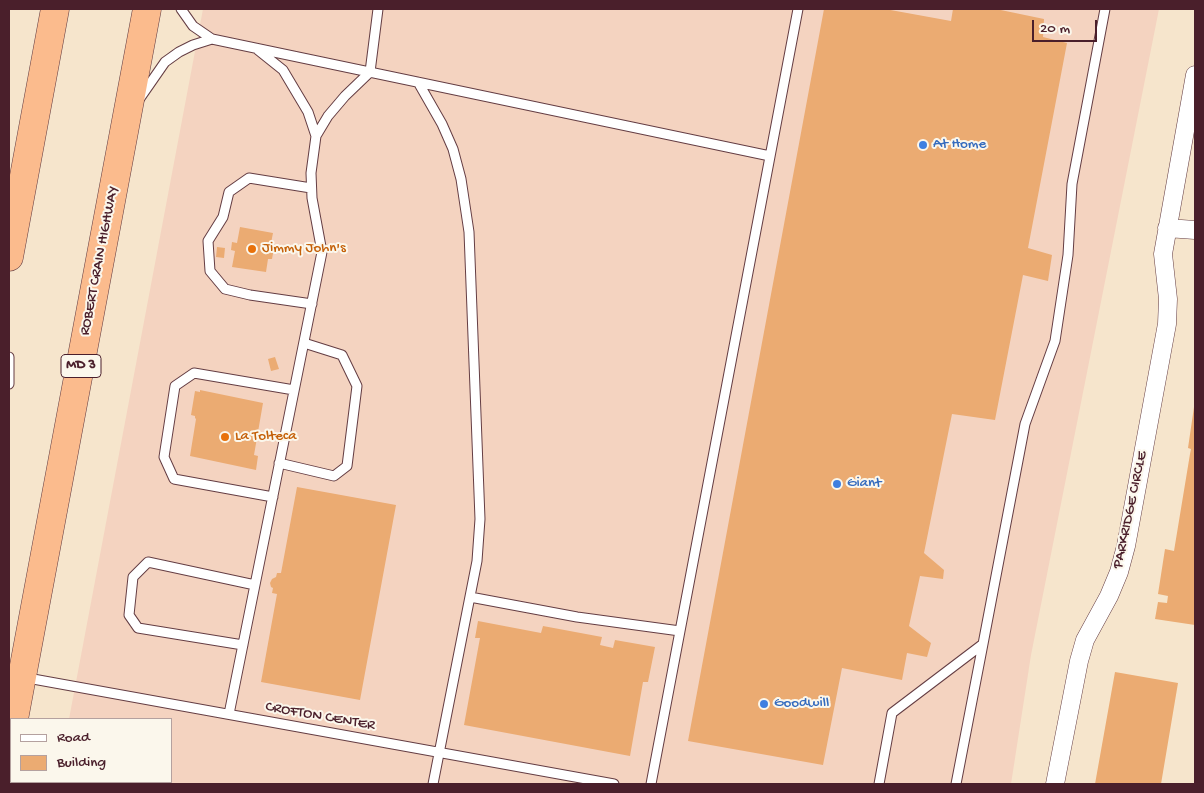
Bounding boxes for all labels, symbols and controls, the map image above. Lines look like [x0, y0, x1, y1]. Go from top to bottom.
scale bar [1034, 10, 1099, 42]
text: 20 m [1040, 20, 1070, 38]
place label: At Home [933, 136, 986, 154]
marker: At Home [917, 139, 929, 151]
street label: ROBERT CRAIN HIGHWAY [77, 185, 123, 337]
place label: Jimmy John's [262, 240, 346, 258]
marker: Jimmy John's [246, 243, 258, 255]
road number: MD 3 [61, 354, 101, 378]
place label: La Tolteca [235, 428, 297, 446]
marker: La Tolteca [219, 431, 231, 443]
street label: PARKRIDGE CIRCLE [1110, 450, 1152, 570]
place label: Giant [847, 475, 881, 493]
marker: Giant [831, 478, 843, 490]
place label: Goodwill [774, 695, 829, 713]
street label: CROFTON CENTER [264, 698, 376, 736]
marker: Goodwill [758, 698, 770, 710]
legend [10, 718, 172, 783]
text: Road [57, 729, 90, 747]
text: Building [57, 754, 106, 772]

